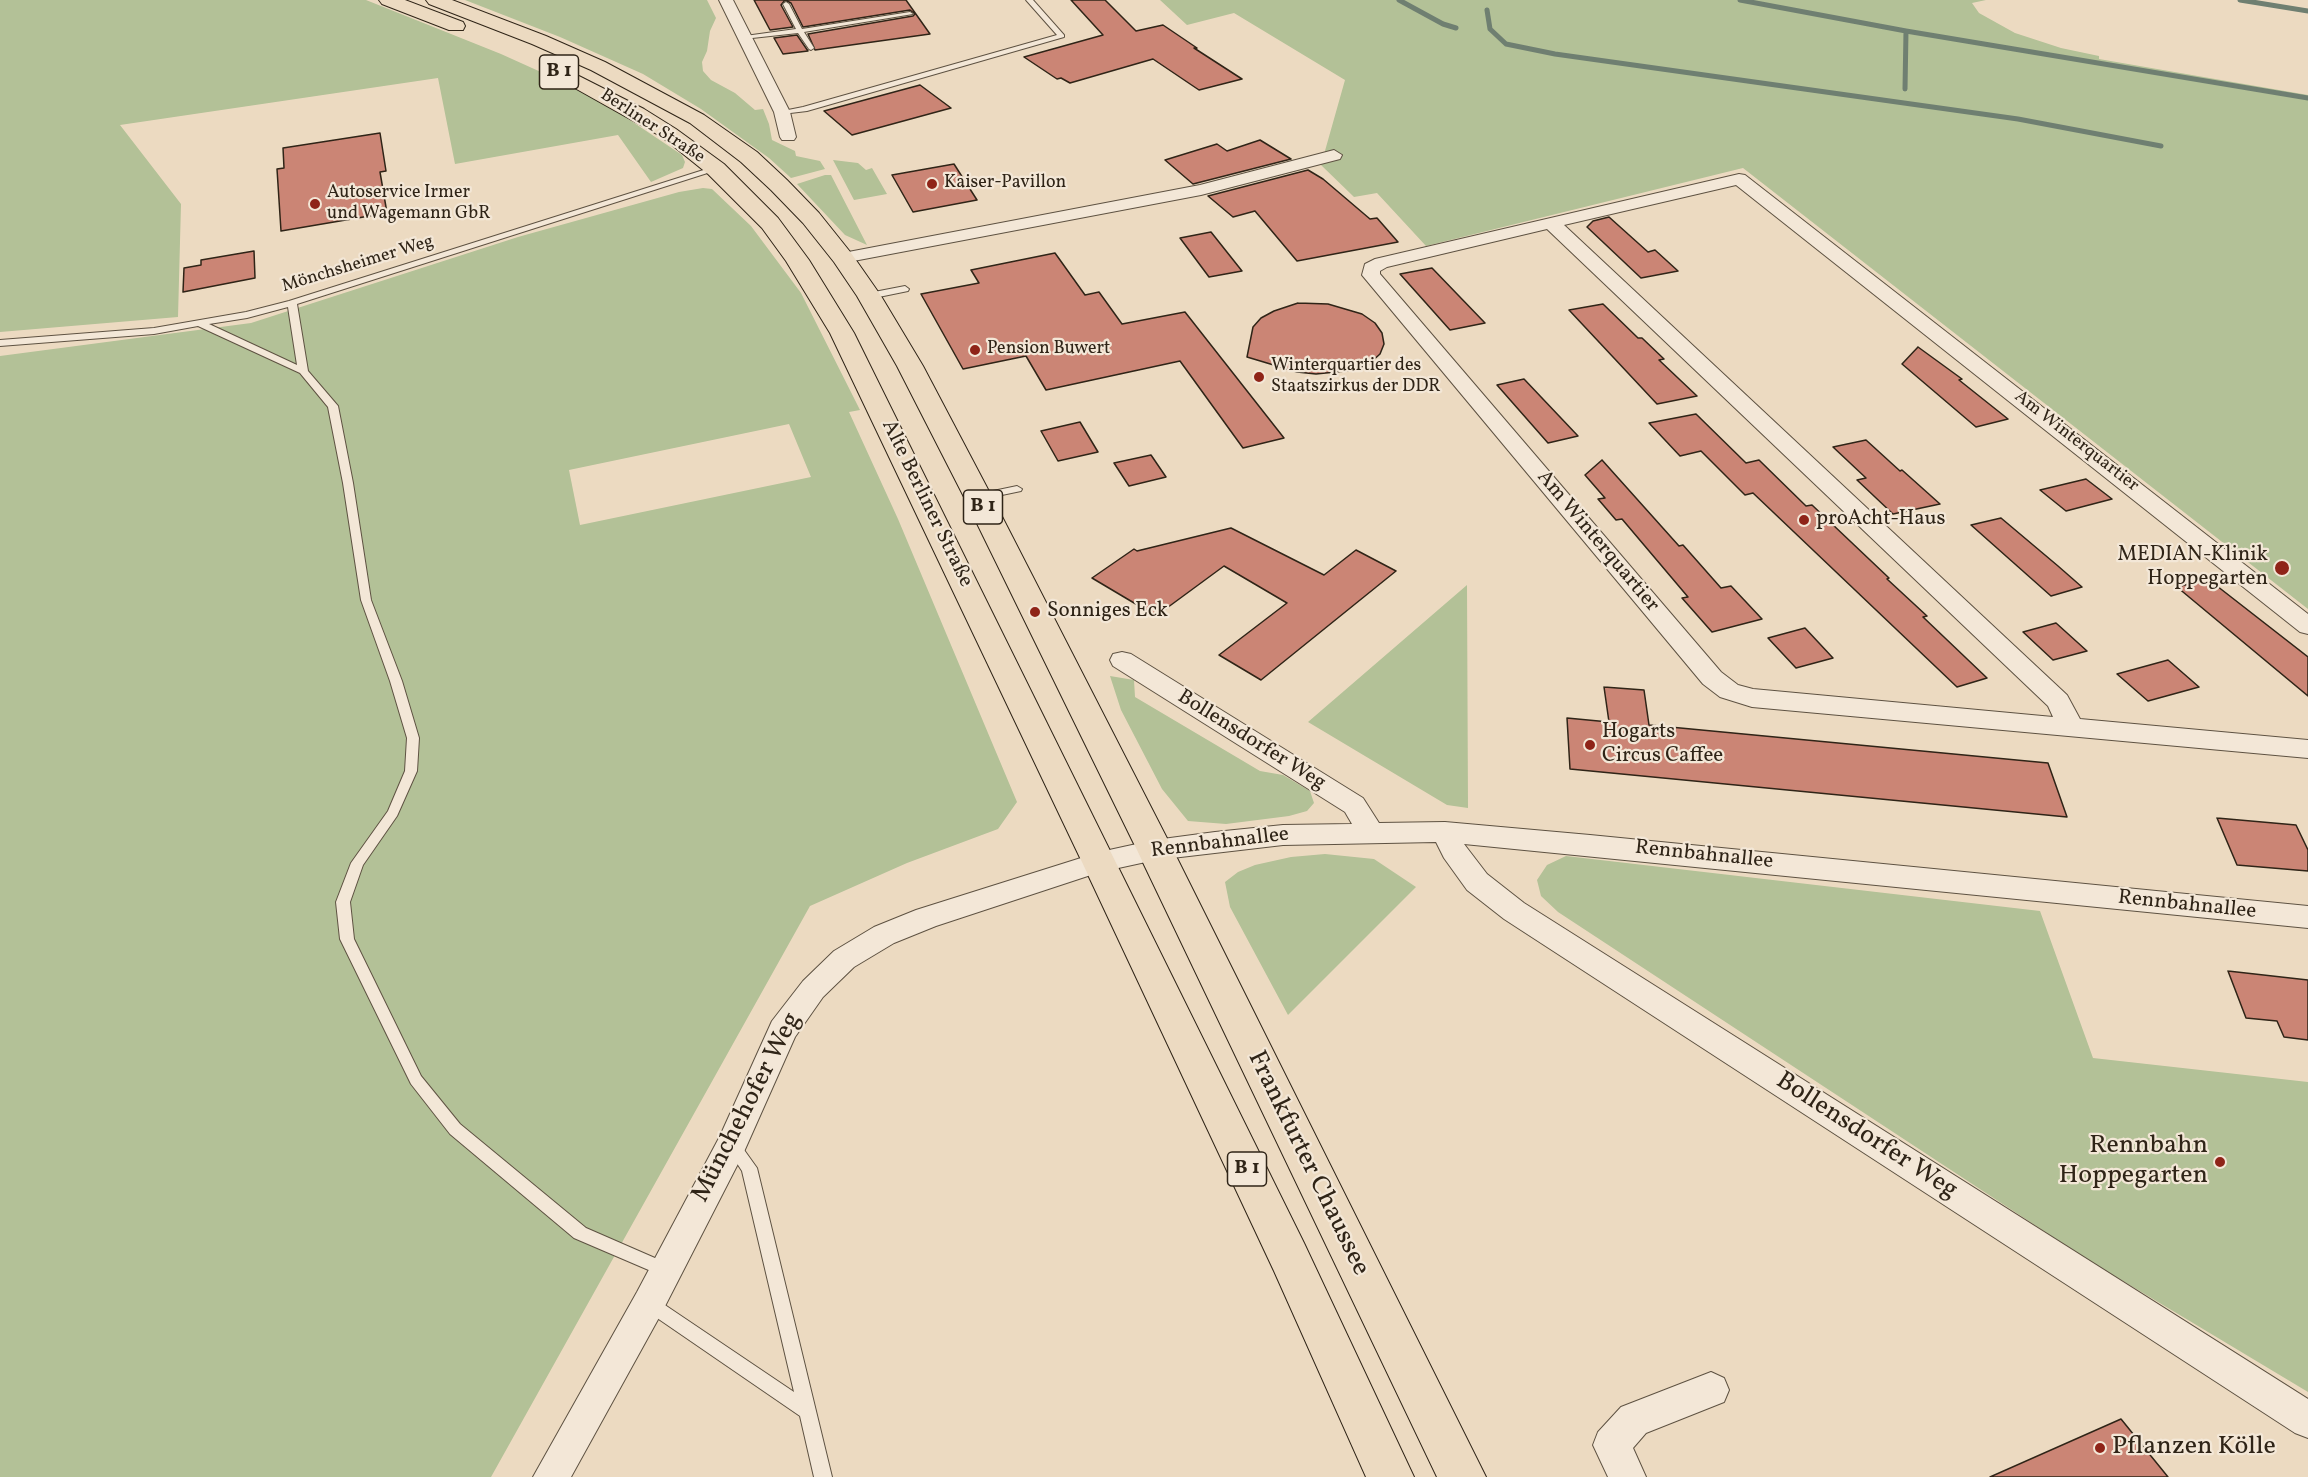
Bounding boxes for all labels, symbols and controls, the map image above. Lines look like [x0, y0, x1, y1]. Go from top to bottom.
road number: B 1 [540, 55, 578, 89]
street label: Berliner Straße [596, 85, 708, 169]
place label: Kaiser-Pavillon [944, 173, 1066, 195]
marker: Kaiser-Pavillon [925, 177, 939, 191]
place label: Autoservice Irmer und Wagemann GbR [327, 183, 490, 226]
marker: Autoservice Irmer und Wagemann GbR [308, 197, 322, 211]
street label: Mönchsheimer Weg [280, 232, 436, 298]
place label: Pension Buwert [987, 339, 1110, 361]
marker: Pension Buwert [968, 343, 982, 357]
place label: Winterquartier des Staatszirkus der DDR [1271, 356, 1441, 398]
marker: Winterquartier des Staatszirkus der DDR [1252, 370, 1266, 384]
street label: Am Winterquartier [2009, 387, 2143, 497]
street label: Alte Berliner Straße [875, 416, 977, 592]
street label: Am Winterquartier [1530, 466, 1664, 618]
road number: B 1 [964, 490, 1002, 524]
place label: proAcht-Haus [1816, 507, 1946, 533]
marker: proAcht-Haus [1797, 513, 1811, 527]
place label: MEDIAN-Klinik Hoppegarten [2117, 543, 2268, 593]
marker: MEDIAN-Klinik Hoppegarten [2273, 559, 2291, 577]
place label: Sonniges Eck [1047, 599, 1168, 625]
marker: Sonniges Eck [1028, 605, 1042, 619]
street label: Bollensdorfer Weg [1172, 685, 1330, 797]
place label: Hogarts Circus Caffee [1602, 720, 1723, 770]
marker: Hogarts Circus Caffee [1583, 738, 1597, 752]
street label: Rennbahnallee [1150, 823, 1290, 865]
street label: Rennbahnallee [1634, 836, 1774, 876]
street label: Rennbahnallee [2117, 886, 2257, 926]
street label: Münchehofer Weg [687, 1008, 809, 1208]
street label: Frankfurter Chaussee [1239, 1047, 1375, 1281]
street label: Bollensdorfer Weg [1769, 1067, 1963, 1207]
place label: Rennbahn Hoppegarten [2059, 1131, 2208, 1192]
road number: B 1 [1228, 1152, 1266, 1186]
marker: Rennbahn Hoppegarten [2213, 1155, 2227, 1169]
place label: Pflanzen Kölle [2112, 1432, 2276, 1464]
marker: Pflanzen Kölle [2093, 1441, 2107, 1455]

